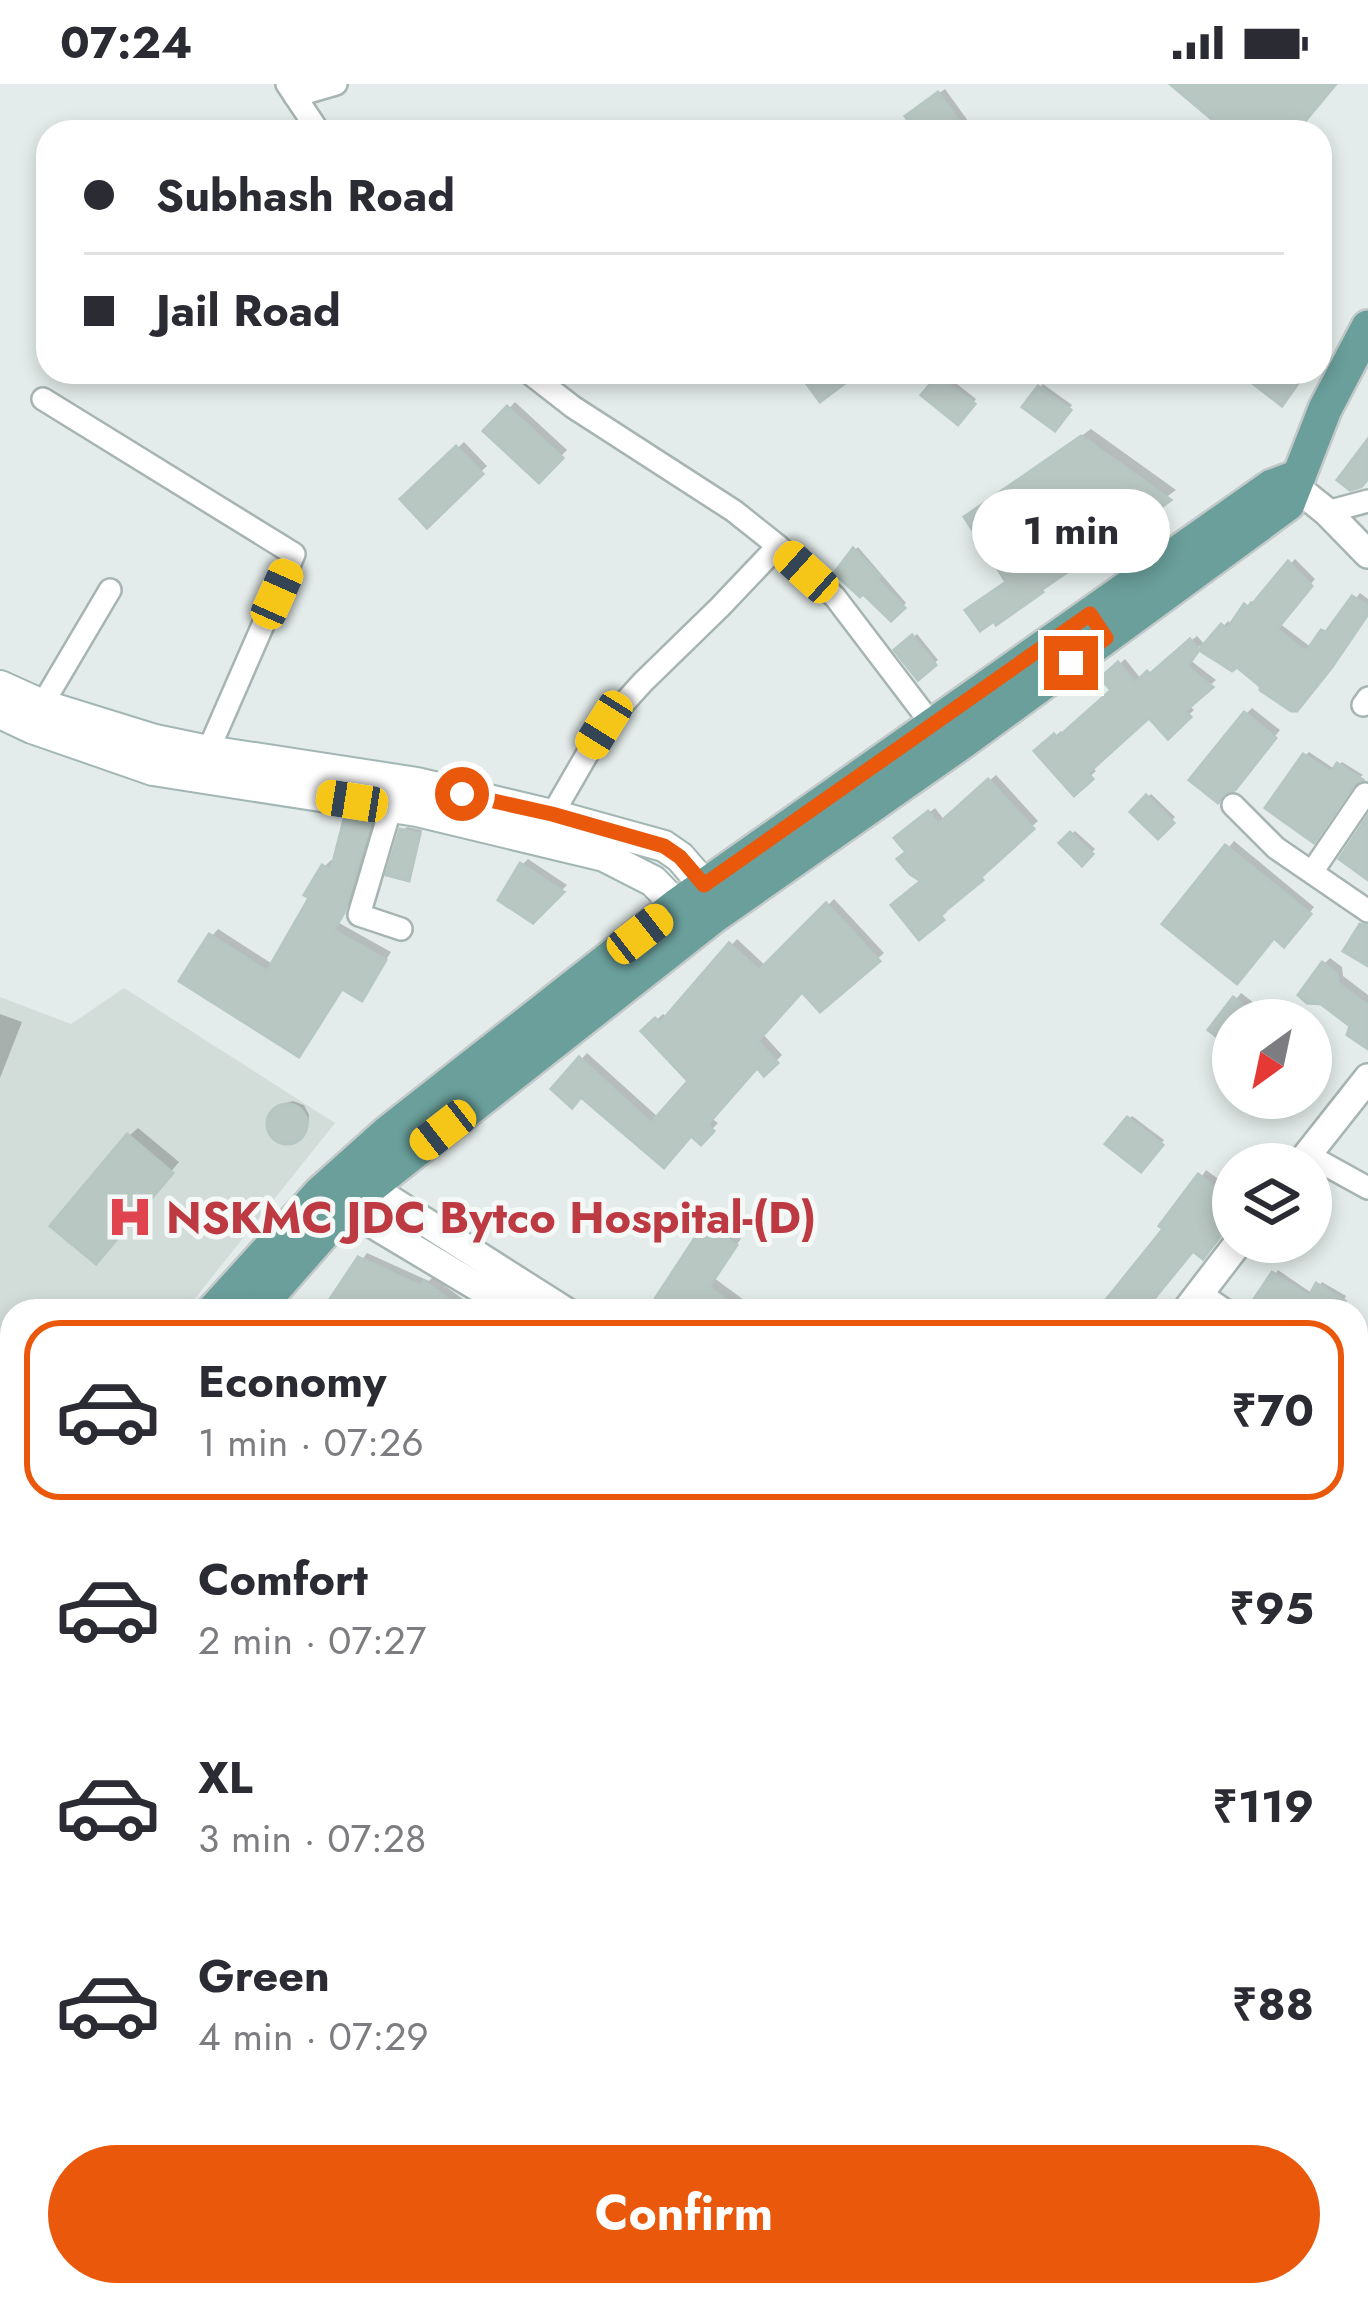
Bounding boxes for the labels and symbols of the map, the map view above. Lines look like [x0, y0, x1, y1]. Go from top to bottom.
callout: 1 min [972, 489, 1170, 573]
car [767, 535, 845, 609]
car [246, 554, 308, 634]
route end [1044, 636, 1098, 690]
car [570, 685, 638, 765]
route start [435, 767, 489, 821]
car [314, 778, 390, 824]
car [601, 898, 679, 970]
north arrow [1212, 999, 1332, 1119]
car [404, 1094, 482, 1166]
place label: NSKMC JDC Bytco Hospital-(D) [166, 1185, 816, 1250]
hospital icon: NSKMC JDC Bytco Hospital-(D) [105, 1192, 155, 1242]

